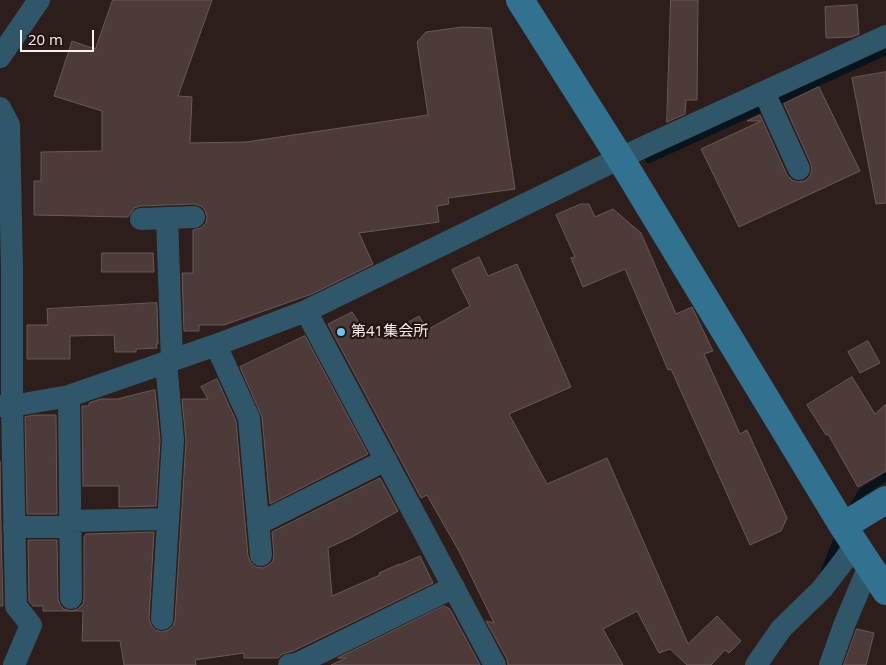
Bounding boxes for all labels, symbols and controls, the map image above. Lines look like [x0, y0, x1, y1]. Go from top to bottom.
scale bar [22, 20, 96, 52]
text: 20 m [28, 29, 63, 49]
place label: 第41集会所 [351, 323, 428, 341]
marker: 第41集会所 [335, 326, 347, 338]

